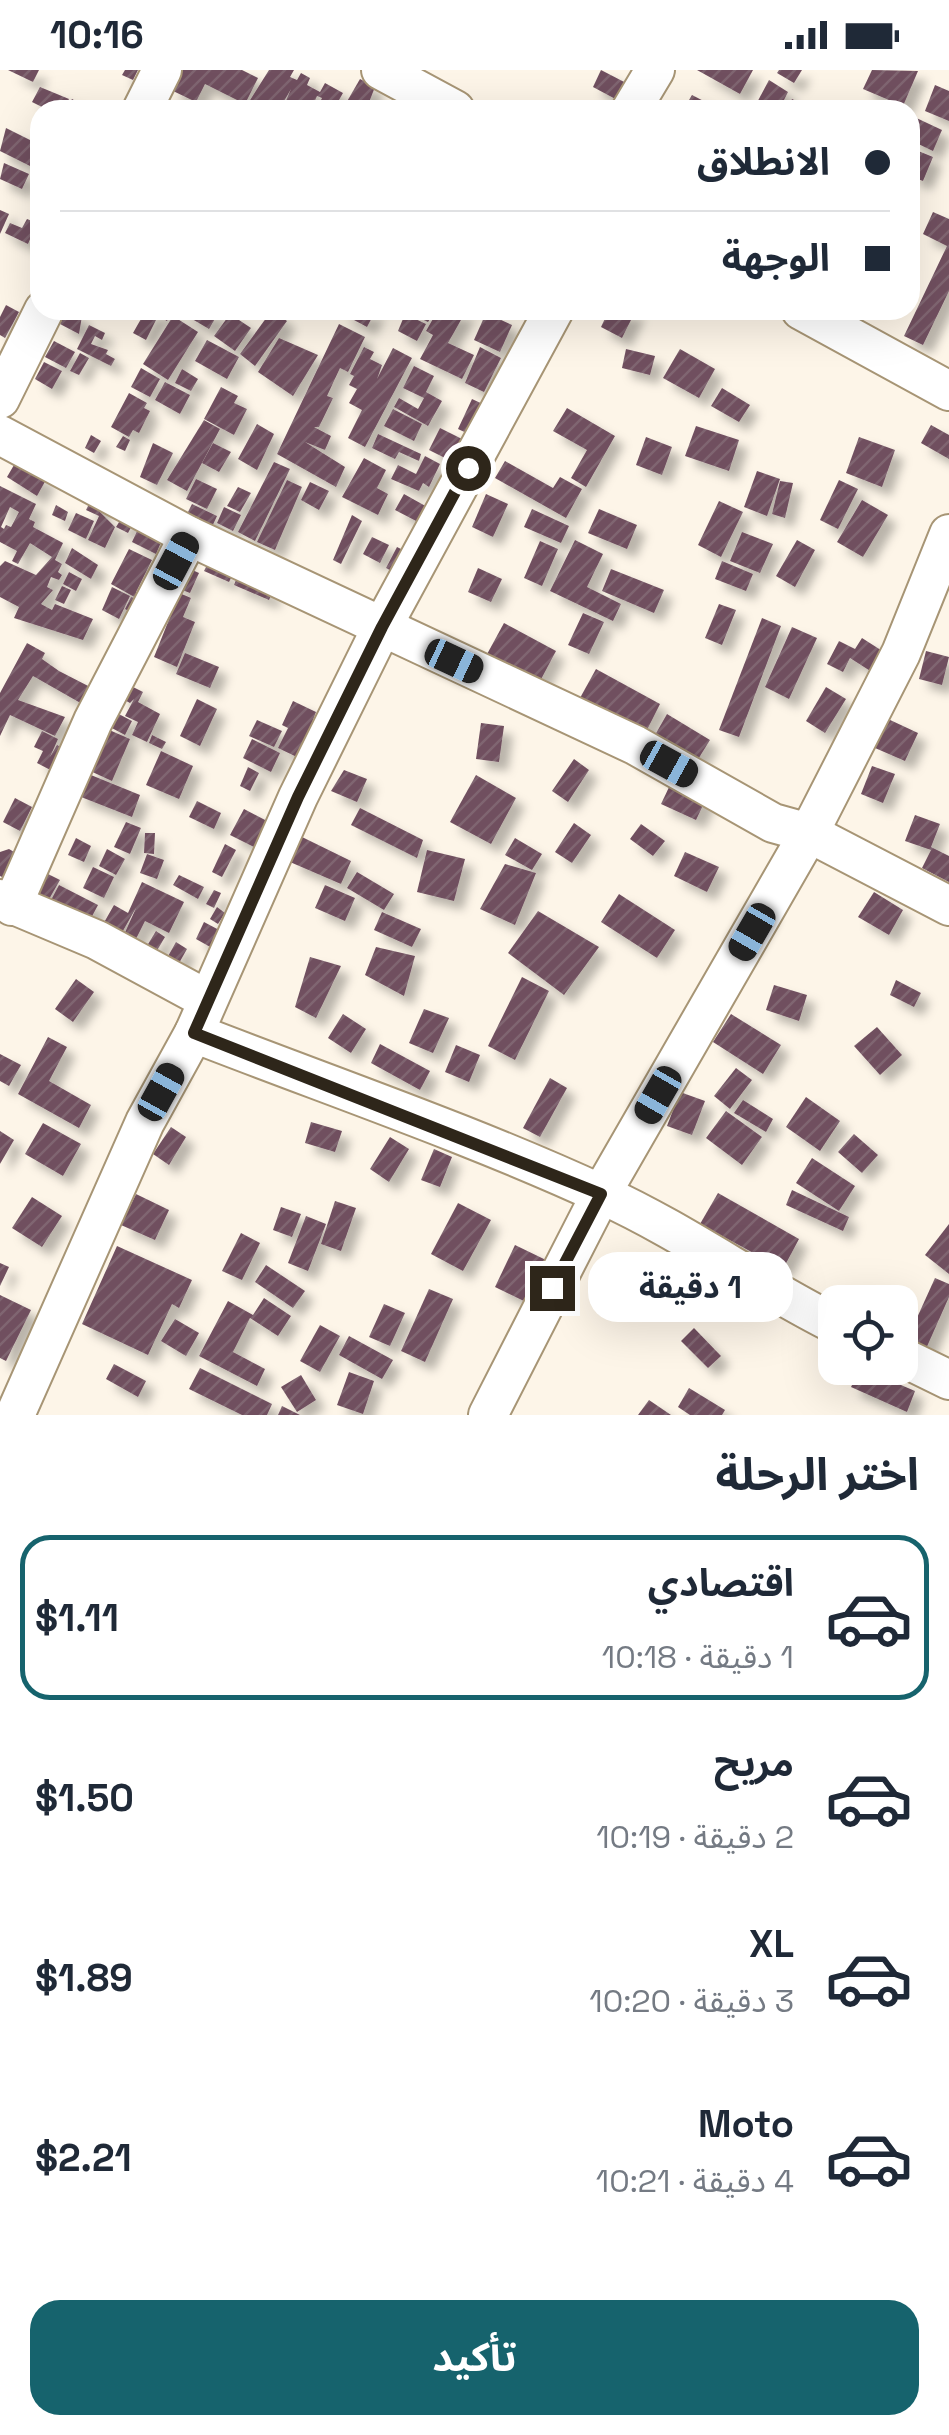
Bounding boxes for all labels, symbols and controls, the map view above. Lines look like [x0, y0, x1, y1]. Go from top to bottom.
text: 10:16 [50, 11, 144, 59]
text: الانطلاق [697, 138, 830, 186]
text: الوجهة [722, 234, 830, 282]
route start [446, 446, 491, 491]
car [149, 527, 203, 595]
car [420, 635, 488, 687]
car [635, 736, 703, 792]
car [724, 899, 780, 965]
car [133, 1058, 189, 1126]
car [630, 1062, 686, 1128]
callout: 1 دقيقة [587, 1253, 792, 1323]
route end [530, 1266, 575, 1311]
text: 1 دقيقة [639, 1267, 742, 1307]
map controls [818, 1285, 918, 1385]
button: locate [818, 1285, 918, 1385]
text: اختر الرحلة [715, 1446, 919, 1503]
text: اقتصادي [648, 1559, 794, 1607]
icon: car [824, 1573, 914, 1663]
text: $1.11 [35, 1594, 119, 1642]
text: 1 دقيقة · 10:18 [602, 1637, 794, 1677]
text: مريح [714, 1739, 794, 1787]
icon: car [824, 1753, 914, 1843]
text: $1.50 [35, 1774, 134, 1822]
text: 2 دقيقة · 10:19 [596, 1817, 794, 1857]
text: XL [749, 1920, 794, 1968]
icon: car [824, 1933, 914, 2023]
text: $1.89 [35, 1954, 133, 2002]
text: 3 دقيقة · 10:20 [589, 1981, 794, 2021]
text: Moto [698, 2100, 794, 2148]
icon: car [824, 2113, 914, 2203]
text: $2.21 [35, 2134, 132, 2182]
text: 4 دقيقة · 10:21 [596, 2161, 794, 2201]
button: تأكيد [30, 2300, 919, 2415]

